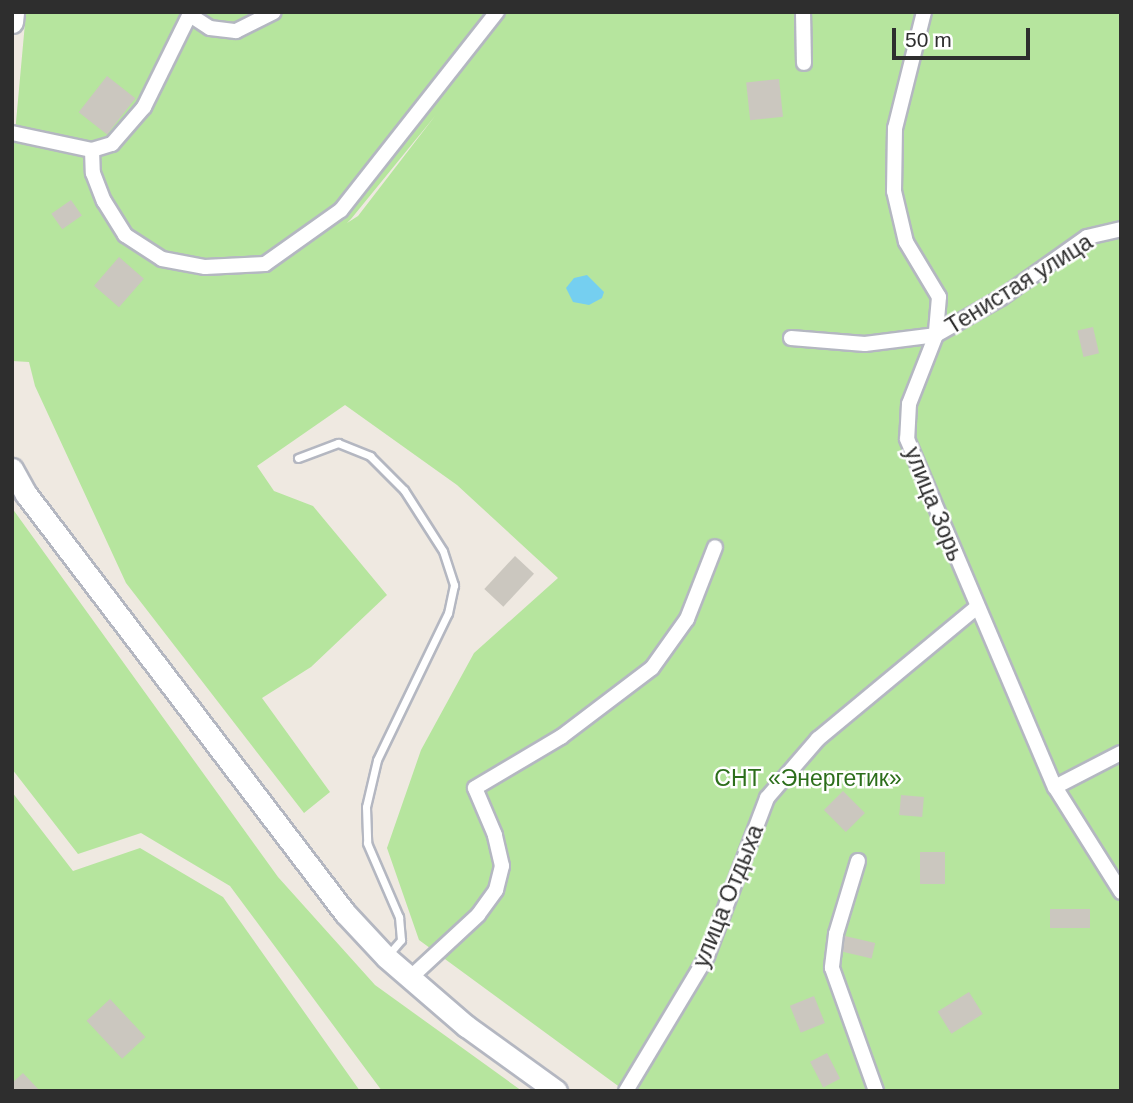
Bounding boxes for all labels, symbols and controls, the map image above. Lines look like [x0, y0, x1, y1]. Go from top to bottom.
scale bar [895, 14, 1033, 58]
text: 50 m [905, 28, 952, 51]
street label: Тенистая улица [941, 228, 1097, 340]
street label: улица Зорь [899, 443, 969, 565]
park label: СНТ «Энергетик» [714, 764, 902, 792]
street label: улица Отдыха [687, 821, 769, 971]

